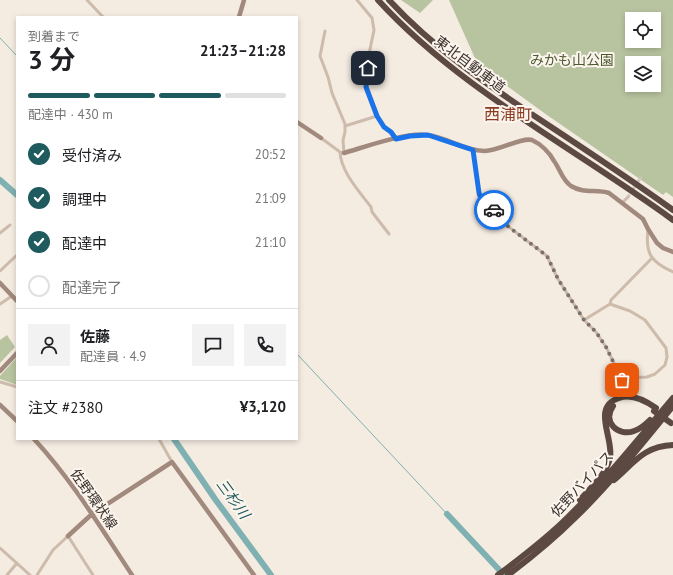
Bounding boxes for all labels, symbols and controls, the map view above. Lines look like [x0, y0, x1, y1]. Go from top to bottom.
map controls [625, 12, 661, 92]
button: locate [625, 12, 661, 48]
text: 到着まで [28, 28, 80, 45]
street label: 東北自動車道 [431, 32, 509, 96]
text: 21:23–21:28 [200, 41, 286, 60]
text: 3 分 [28, 43, 75, 76]
pin [351, 51, 385, 85]
park label: みかも山公園 [530, 51, 614, 69]
button: layers [625, 56, 661, 92]
icon: home [357, 57, 379, 79]
district label: 西浦町 [484, 104, 532, 124]
text: 配達中 · 430 m [28, 106, 113, 123]
icon: check [28, 143, 50, 165]
text: 受付済み [62, 146, 122, 165]
text: 20:52 [255, 146, 286, 163]
icon: check [28, 187, 50, 209]
text: 調理中 [62, 190, 107, 209]
text: 21:09 [255, 190, 286, 207]
courier [474, 190, 514, 230]
icon: car [483, 199, 505, 221]
icon: check [28, 231, 50, 253]
text: 配達中 [62, 234, 107, 253]
text: 21:10 [255, 234, 286, 251]
text: 配達完了 [62, 278, 122, 297]
button: person [28, 324, 70, 366]
button: chat [192, 324, 234, 366]
button: phone [244, 324, 286, 366]
text: 佐藤 [80, 327, 110, 346]
text: 配達員 · 4.9 [80, 348, 146, 365]
pin [605, 363, 639, 397]
icon: bag [611, 369, 633, 391]
text: ¥3,120 [240, 397, 286, 416]
text: 注文 #2380 [28, 398, 103, 417]
street label: 佐野バイパス [547, 447, 617, 521]
street label: 佐野環状線 [67, 465, 121, 533]
water label: 三杉川 [212, 475, 255, 524]

